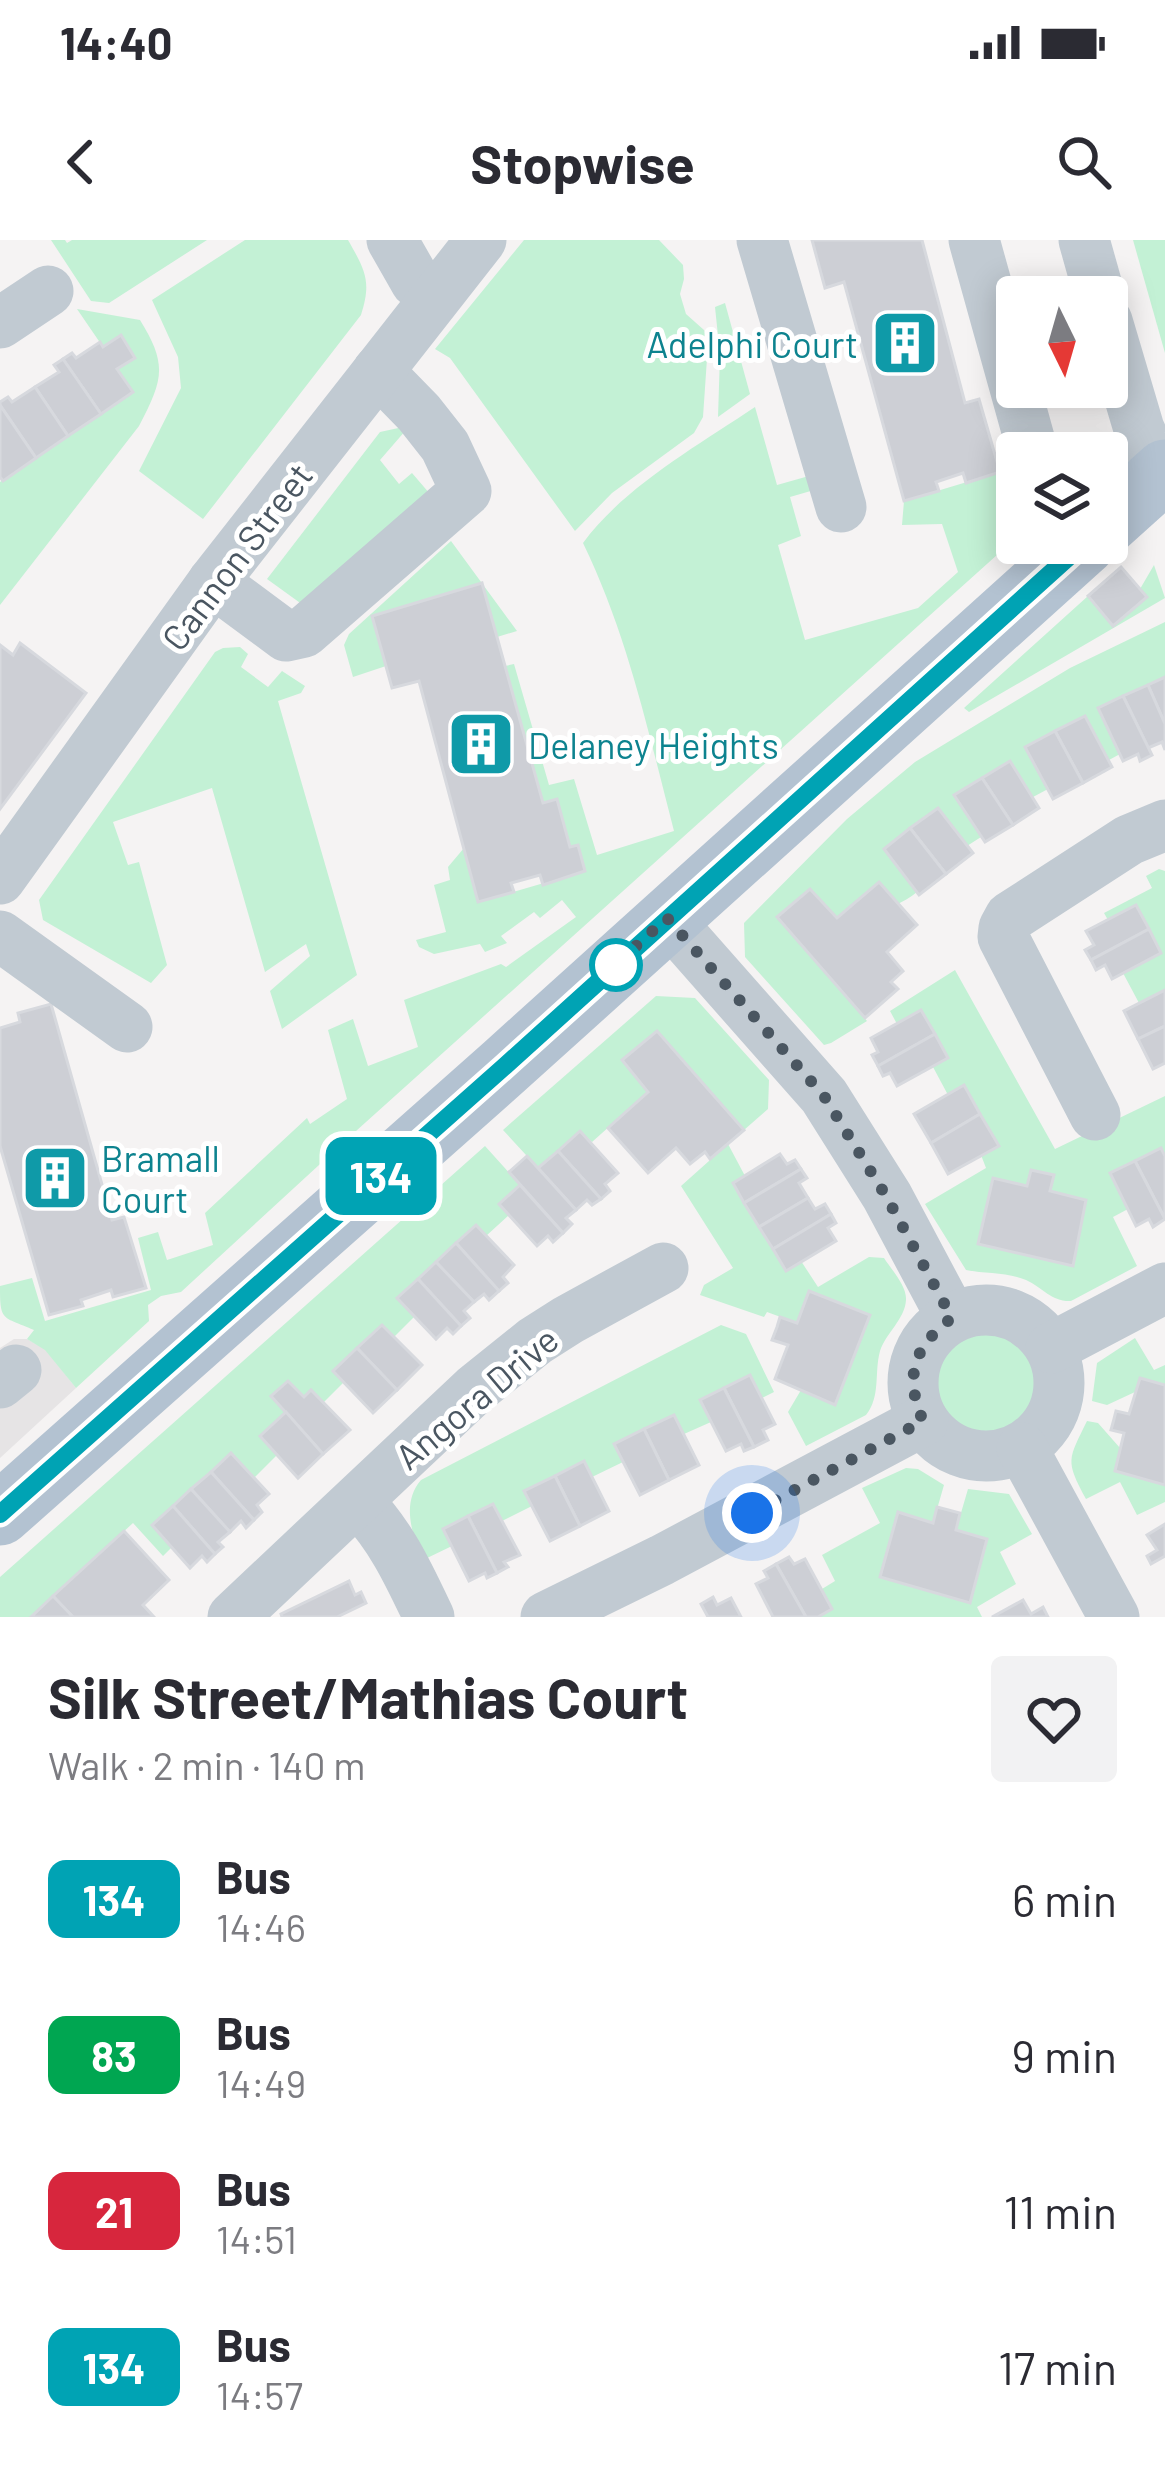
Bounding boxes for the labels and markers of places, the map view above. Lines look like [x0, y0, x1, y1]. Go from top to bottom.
building icon: Adelphi Court [870, 308, 940, 378]
place label: Adelphi Court [646, 322, 858, 365]
building icon: Delaney Heights [446, 709, 516, 779]
place label: Delaney Heights [528, 723, 779, 766]
unlabelled marker [591, 940, 641, 990]
place label: Bramall Court [101, 1136, 220, 1220]
building icon: Bramall Court [20, 1143, 90, 1213]

